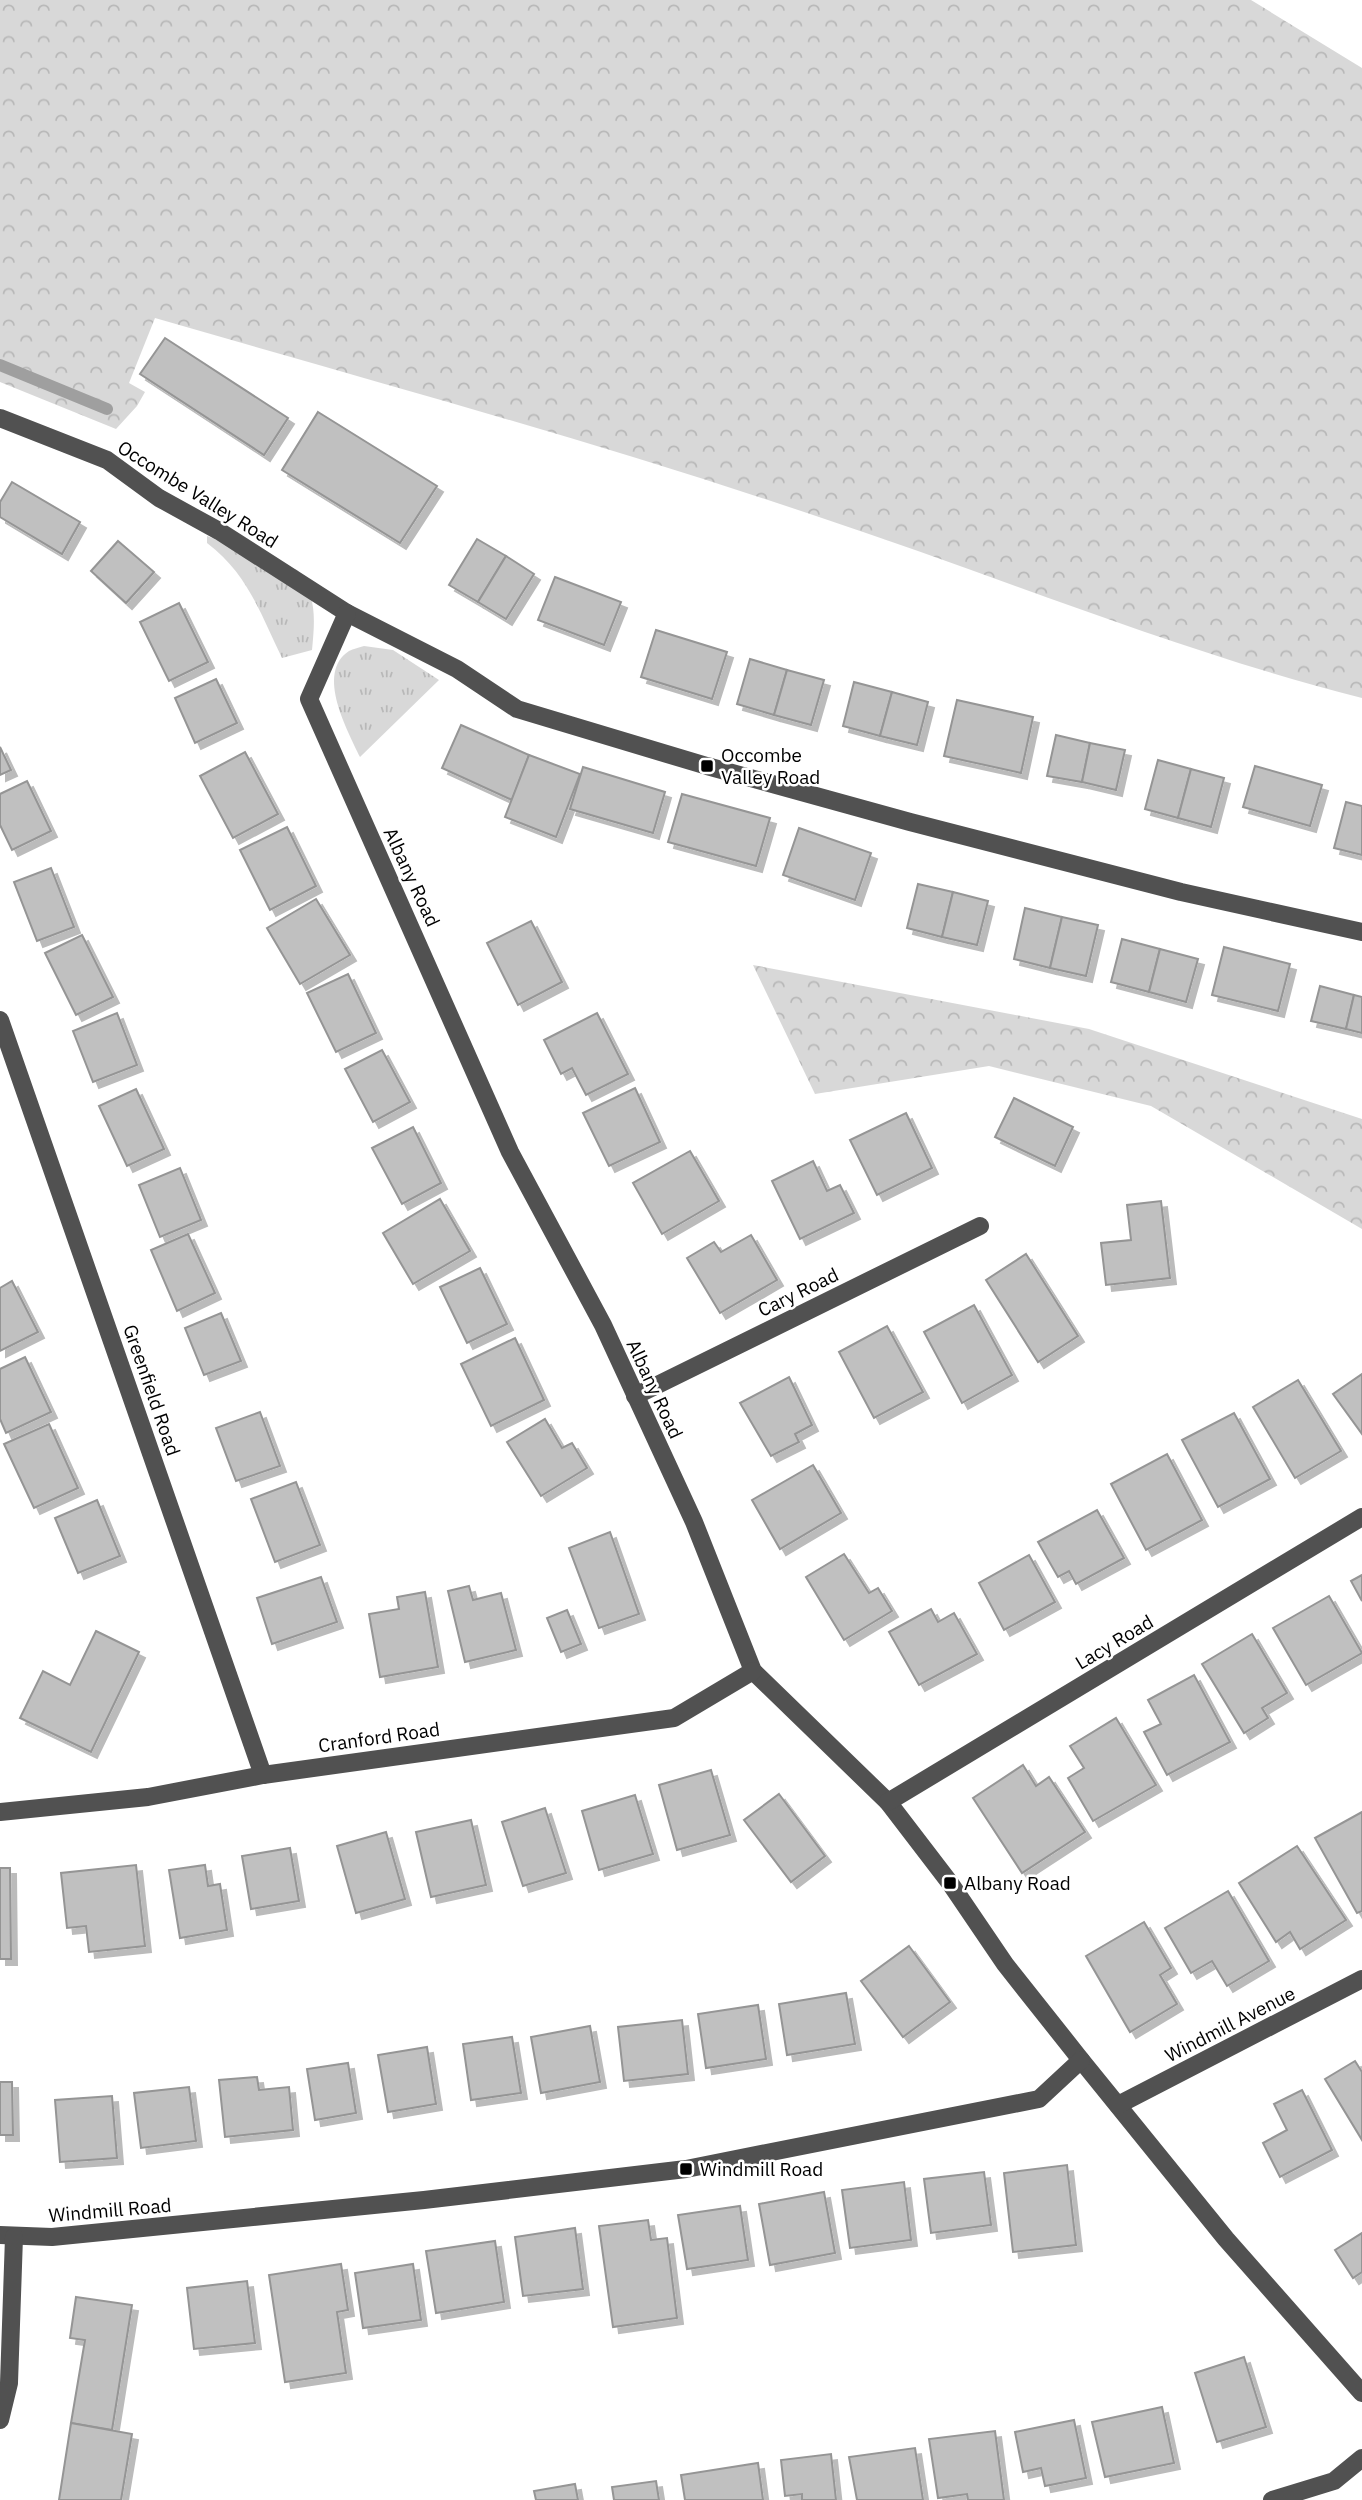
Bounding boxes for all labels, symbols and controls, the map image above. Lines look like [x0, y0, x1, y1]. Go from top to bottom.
street label: Occombe Valley Road [113, 435, 283, 553]
place label: Occombe Valley Road [721, 743, 820, 789]
marker: Occombe Valley Road [699, 758, 715, 774]
street label: Albany Road [379, 824, 445, 930]
street label: Cary Road [754, 1262, 842, 1322]
street label: Greenfield Road [118, 1321, 186, 1459]
street label: Albany Road [622, 1336, 688, 1442]
street label: Lacy Road [1071, 1609, 1157, 1675]
street label: Cranford Road [317, 1717, 441, 1757]
place label: Albany Road [964, 1871, 1071, 1895]
marker: Albany Road [942, 1875, 958, 1891]
street label: Windmill Avenue [1161, 1981, 1299, 2067]
place label: Windmill Road [700, 2157, 823, 2181]
marker: Windmill Road [678, 2161, 694, 2177]
street label: Windmill Road [48, 2193, 172, 2227]

